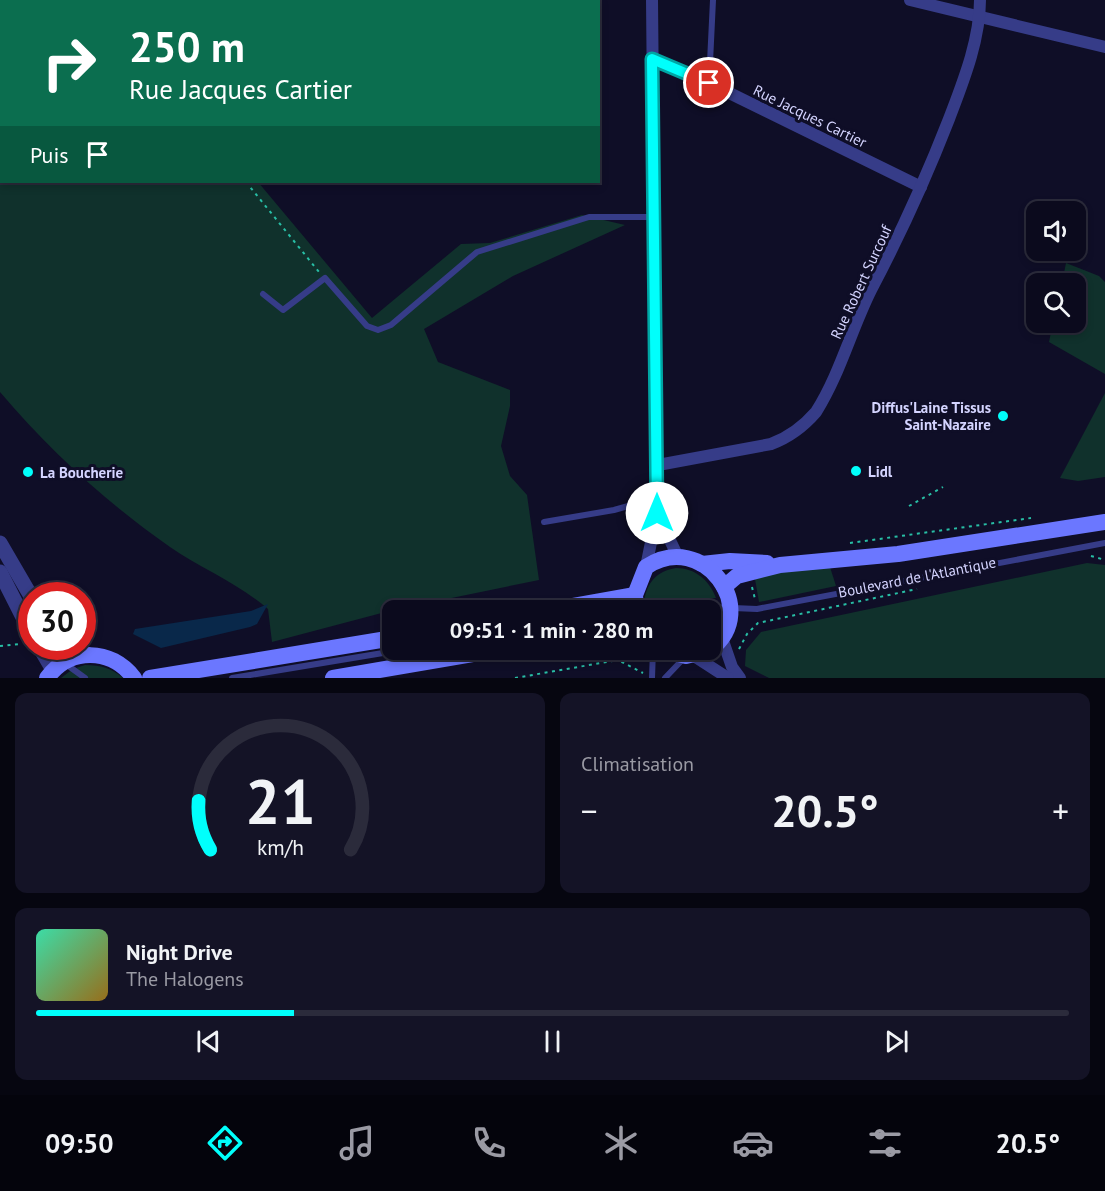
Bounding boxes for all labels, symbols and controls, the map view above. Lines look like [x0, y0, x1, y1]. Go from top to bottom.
text: 250 m [129, 19, 245, 74]
icon: right [30, 24, 108, 102]
pin [683, 57, 734, 108]
icon: arrive [692, 66, 725, 99]
text: Rue Jacques Cartier [129, 72, 352, 106]
street label: Rue Jacques Cartier [750, 80, 870, 152]
icon: arrive [81, 138, 114, 171]
text: Puis [30, 141, 69, 169]
map controls [1026, 201, 1086, 333]
button: sound [1026, 201, 1086, 261]
street label: Rue Robert Surcouf [826, 221, 896, 342]
button: search [1026, 273, 1086, 333]
place label: Diffus'Laine Tissus Saint-Nazaire [872, 398, 991, 434]
marker: Diffus'Laine Tissus Saint-Nazaire [996, 409, 1010, 423]
place label: Lidl [868, 462, 893, 481]
place label: La Boucherie [40, 463, 124, 482]
marker: Lidl [849, 464, 863, 478]
marker: La Boucherie [21, 465, 35, 479]
position arrow [625, 481, 689, 545]
street label: Boulevard de l'Atlantique [836, 552, 998, 602]
speed limit sign: 30 [18, 582, 96, 660]
text: 09:51 · 1 min · 280 m [450, 616, 653, 644]
text: Climatisation [581, 751, 694, 777]
text: 21 [245, 760, 315, 841]
text: 20.5° [771, 781, 879, 839]
text: − [581, 789, 598, 832]
text: + [1052, 789, 1069, 832]
text: km/h [256, 833, 303, 861]
text: Night Drive [126, 938, 233, 966]
text: The Halogens [126, 966, 244, 992]
icon: previous [192, 1025, 225, 1058]
icon: pause [536, 1025, 569, 1058]
icon: next [880, 1025, 913, 1058]
icon: directions [204, 1122, 246, 1164]
icon: music [336, 1122, 378, 1164]
icon: phone [468, 1122, 510, 1164]
icon: climate [600, 1122, 642, 1164]
icon: car [732, 1122, 774, 1164]
icon: filters [864, 1122, 906, 1164]
text: 09:50 [45, 1126, 114, 1160]
text: 20.5° [996, 1126, 1060, 1160]

